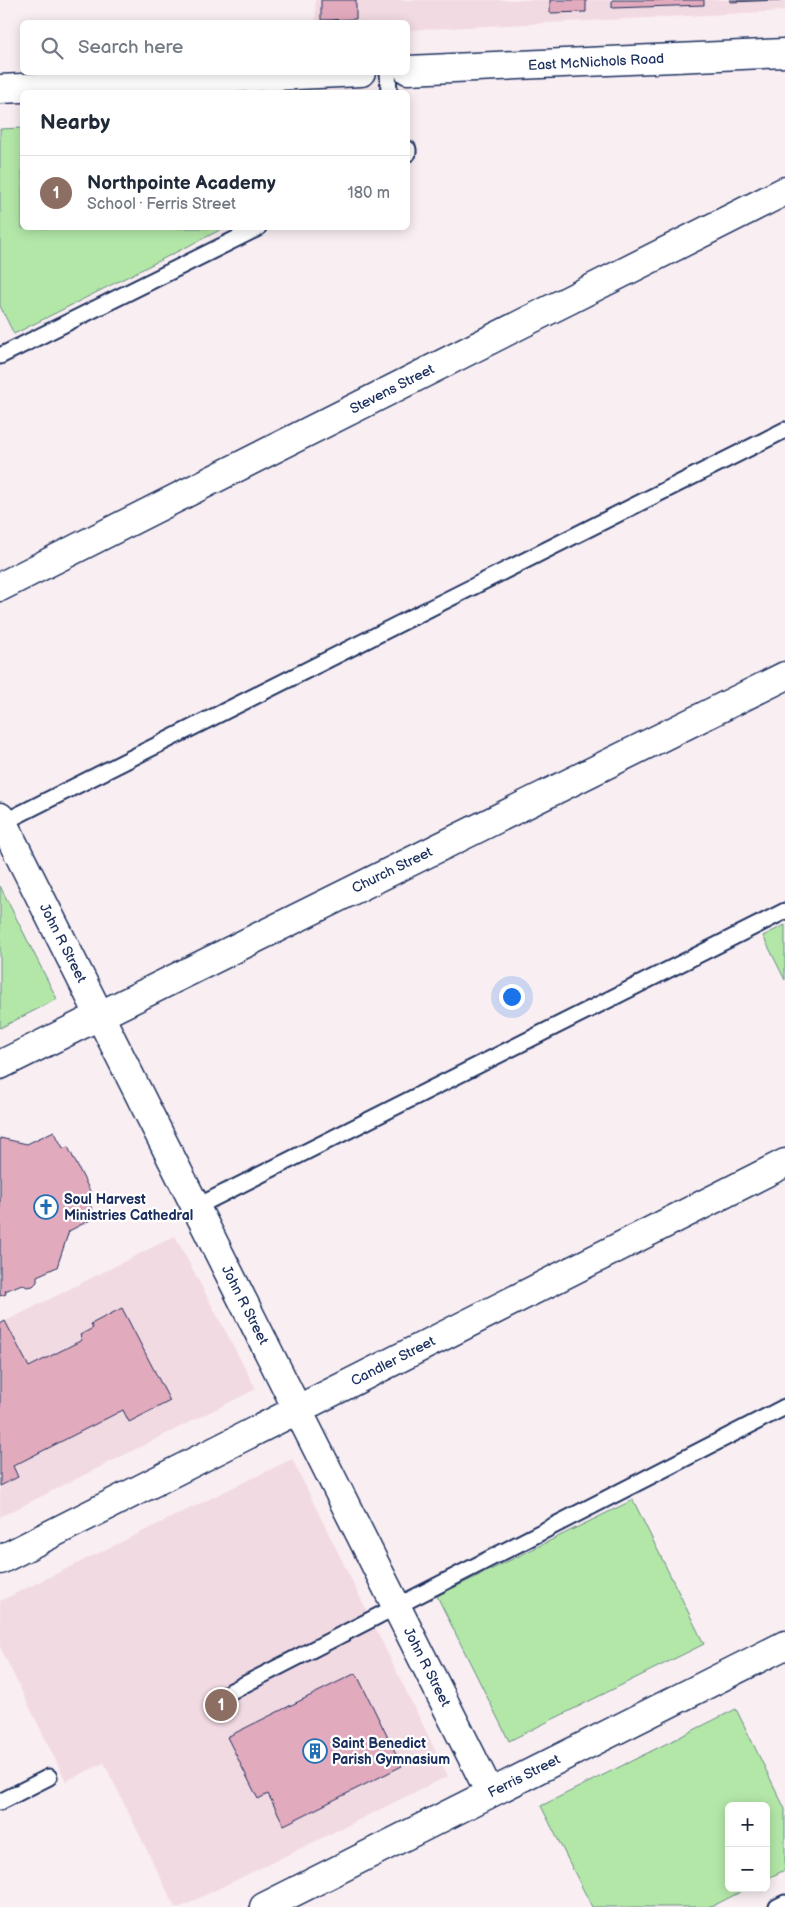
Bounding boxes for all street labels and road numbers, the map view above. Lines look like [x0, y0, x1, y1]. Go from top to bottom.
street label: East McNichols Road [527, 50, 665, 74]
street label: Stevens Street [347, 360, 438, 418]
street label: Church Street [349, 843, 436, 897]
street label: John R Street [36, 901, 90, 986]
street label: John R Street [218, 1263, 272, 1348]
street label: Candler Street [348, 1332, 439, 1389]
street label: John R Street [400, 1625, 454, 1710]
street label: Ferris Street [485, 1750, 563, 1801]

